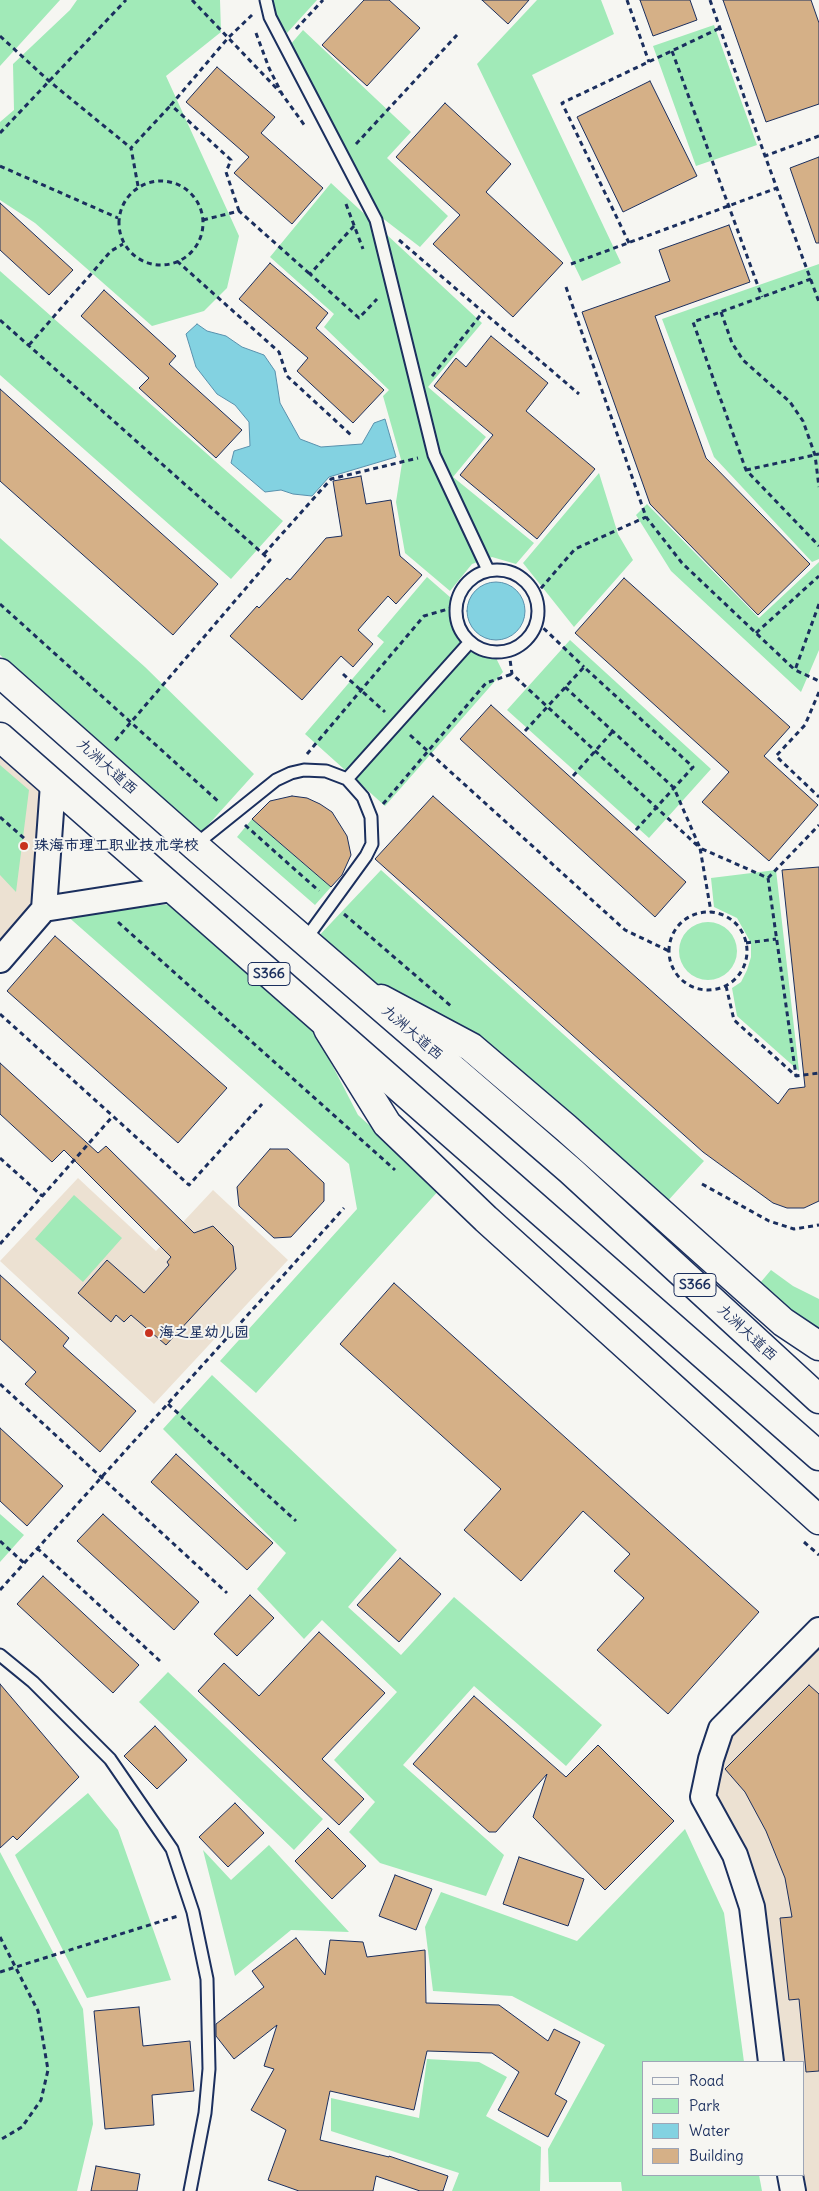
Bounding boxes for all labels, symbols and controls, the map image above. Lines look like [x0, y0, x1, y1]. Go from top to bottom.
street label: 九洲大道西 [73, 735, 141, 799]
place label: 珠海市理工职业技术学校 [34, 837, 199, 855]
marker: 珠海市理工职业技术学校 [18, 840, 30, 852]
road number: S366 [248, 962, 290, 986]
street label: 九洲大道西 [378, 1002, 446, 1064]
road number: S366 [674, 1274, 716, 1296]
street label: 九洲大道西 [713, 1301, 781, 1365]
place label: 海之星幼儿园 [159, 1324, 249, 1342]
marker: 海之星幼儿园 [143, 1327, 155, 1339]
legend [642, 2061, 804, 2176]
text: Road [689, 2071, 724, 2090]
text: Park [689, 2096, 720, 2115]
text: Water [689, 2121, 730, 2140]
text: Building [689, 2146, 744, 2165]

